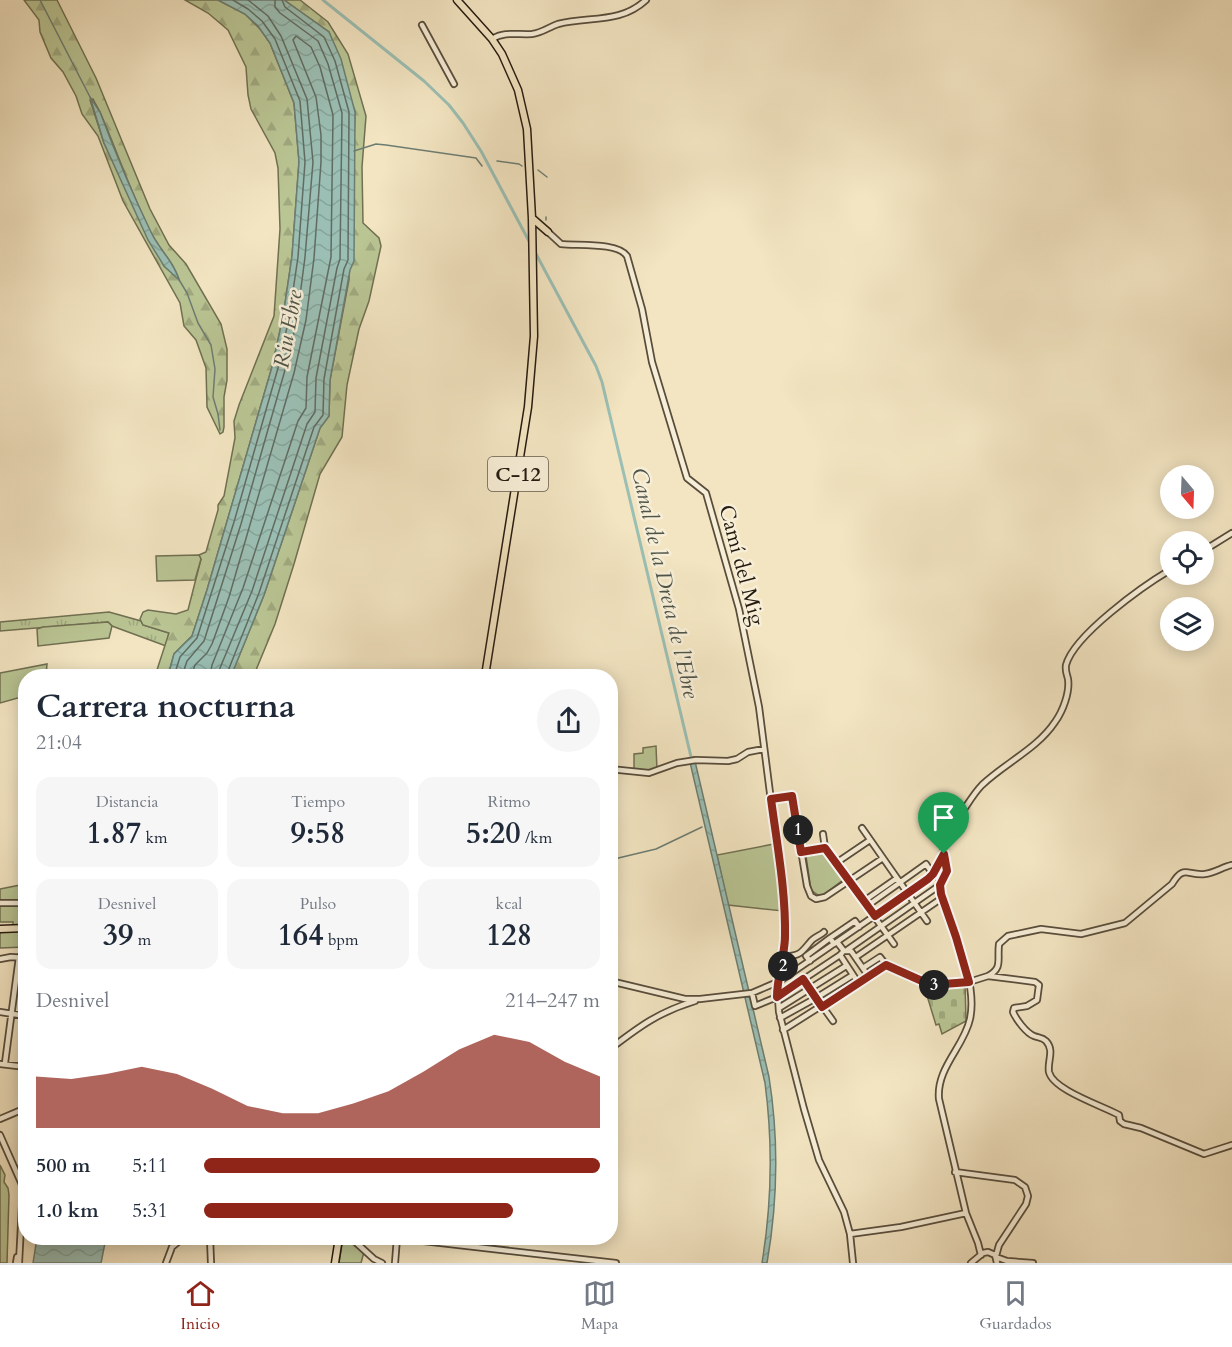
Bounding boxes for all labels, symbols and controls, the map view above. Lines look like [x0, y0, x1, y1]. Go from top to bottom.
water label: Riu Ebre [266, 287, 310, 371]
road number: C-12 [488, 457, 548, 491]
water label: Canal de la Dreta de l'Ebre [624, 465, 706, 702]
north arrow [1160, 465, 1214, 519]
map controls [1160, 465, 1214, 651]
street label: Camí del Mig [712, 502, 772, 629]
button: locate [1160, 531, 1214, 585]
button: layers [1160, 597, 1214, 651]
text: Carrera nocturna [36, 684, 295, 729]
button: share [537, 689, 600, 752]
text: 21:04 [36, 729, 82, 756]
text: Distancia [96, 791, 158, 813]
text: Tiempo [291, 791, 345, 813]
text: Ritmo [488, 791, 530, 813]
pin [918, 792, 969, 854]
icon: arrive [927, 801, 960, 834]
text: 1.87 [86, 813, 141, 854]
text: 9:58 [291, 813, 345, 854]
text: 5:20 [466, 813, 521, 854]
pin: 1 [783, 815, 813, 845]
text: 1 [794, 819, 802, 841]
text: km [141, 827, 168, 849]
text: /km [521, 827, 552, 849]
text: Desnivel [98, 893, 156, 915]
text: Pulso [300, 893, 336, 915]
text: kcal [496, 893, 522, 915]
text: 39 [103, 915, 133, 956]
text: 164 [277, 915, 324, 956]
text: 128 [486, 915, 532, 956]
text: m [133, 929, 151, 951]
text: bpm [324, 929, 359, 951]
pin: 2 [768, 951, 798, 981]
text: 2 [779, 955, 787, 977]
pin: 3 [919, 970, 949, 1000]
text: 3 [930, 974, 938, 996]
text: Desnivel [36, 987, 109, 1014]
text: 214–247 m [505, 987, 600, 1014]
text: 500 m [36, 1152, 91, 1179]
text: 5:11 [132, 1152, 168, 1179]
text: 1.0 km [36, 1197, 99, 1224]
text: 5:31 [132, 1197, 168, 1224]
tab: Inicio [180, 1277, 220, 1335]
tab: Mapa [581, 1277, 618, 1335]
tab: Guardados [979, 1277, 1051, 1335]

